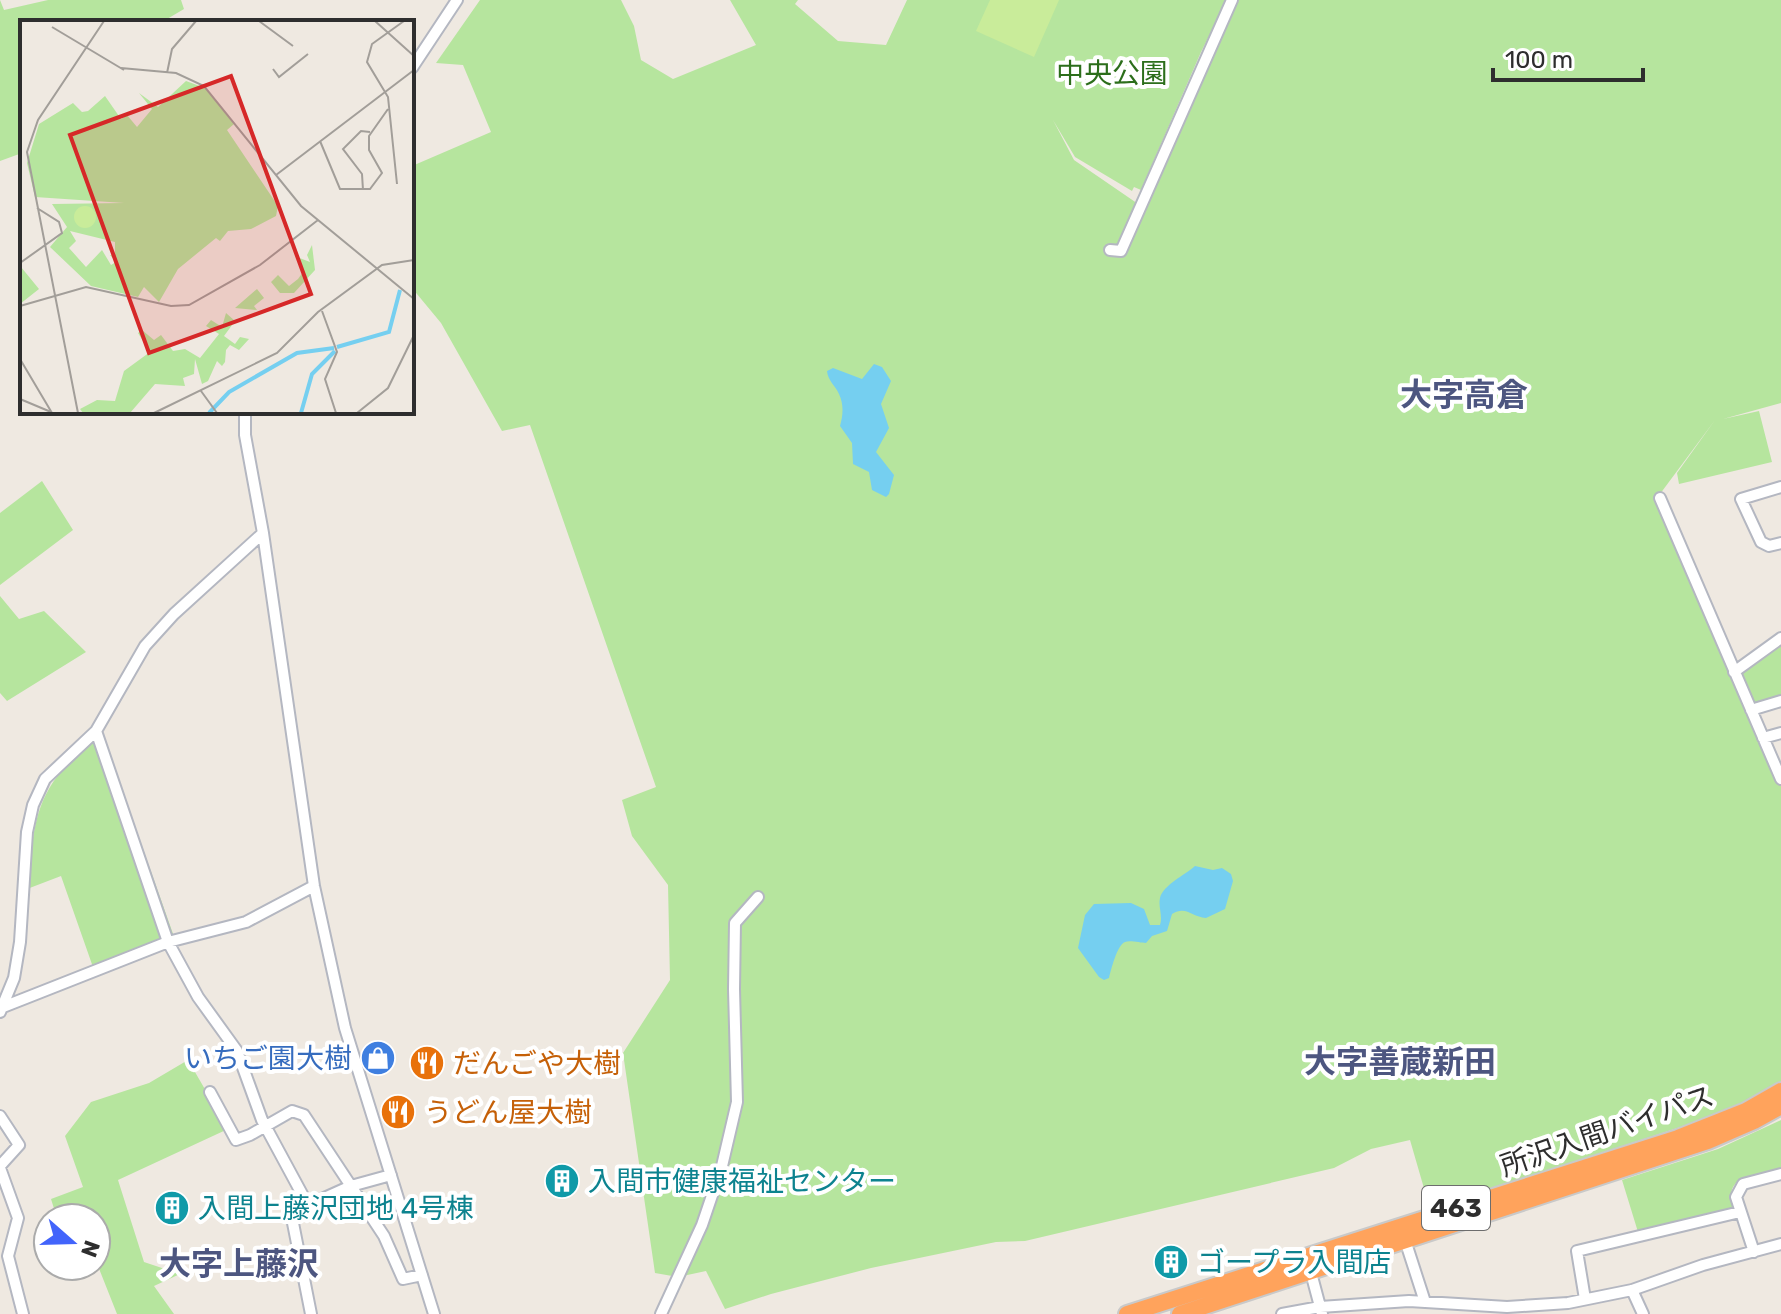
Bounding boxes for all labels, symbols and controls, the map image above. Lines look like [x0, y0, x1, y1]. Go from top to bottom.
inset map [20, 20, 414, 414]
scale bar [1493, 32, 1643, 82]
text: 100 m [1505, 46, 1573, 74]
park label: 中央公園 [1056, 57, 1168, 90]
district label: 大字高倉 [1400, 376, 1528, 414]
shop icon: いちご園大樹 [359, 1039, 397, 1077]
place label: いちご園大樹 [184, 1042, 352, 1075]
district label: 大字善蔵新田 [1304, 1043, 1496, 1081]
restaurant icon: だんごや大樹 [408, 1044, 446, 1082]
place label: だんごや大樹 [453, 1047, 621, 1080]
street label: 所沢入間バイパス [1496, 1079, 1718, 1183]
restaurant icon: うどん屋大樹 [379, 1093, 417, 1131]
place label: うどん屋大樹 [424, 1096, 592, 1129]
building icon: 入間市健康福祉センター [543, 1162, 581, 1200]
place label: 入間市健康福祉センター [588, 1165, 896, 1198]
road number: 463 [1422, 1186, 1490, 1230]
building icon: 入間上藤沢団地 4号棟 [153, 1189, 191, 1227]
place label: 入間上藤沢団地 4号棟 [198, 1192, 474, 1225]
north arrow [32, 1202, 112, 1282]
text: N [75, 1237, 106, 1261]
building icon: ゴープラ入間店 [1152, 1243, 1190, 1281]
district label: 大字上藤沢 [159, 1245, 319, 1283]
place label: ゴープラ入間店 [1197, 1246, 1391, 1279]

